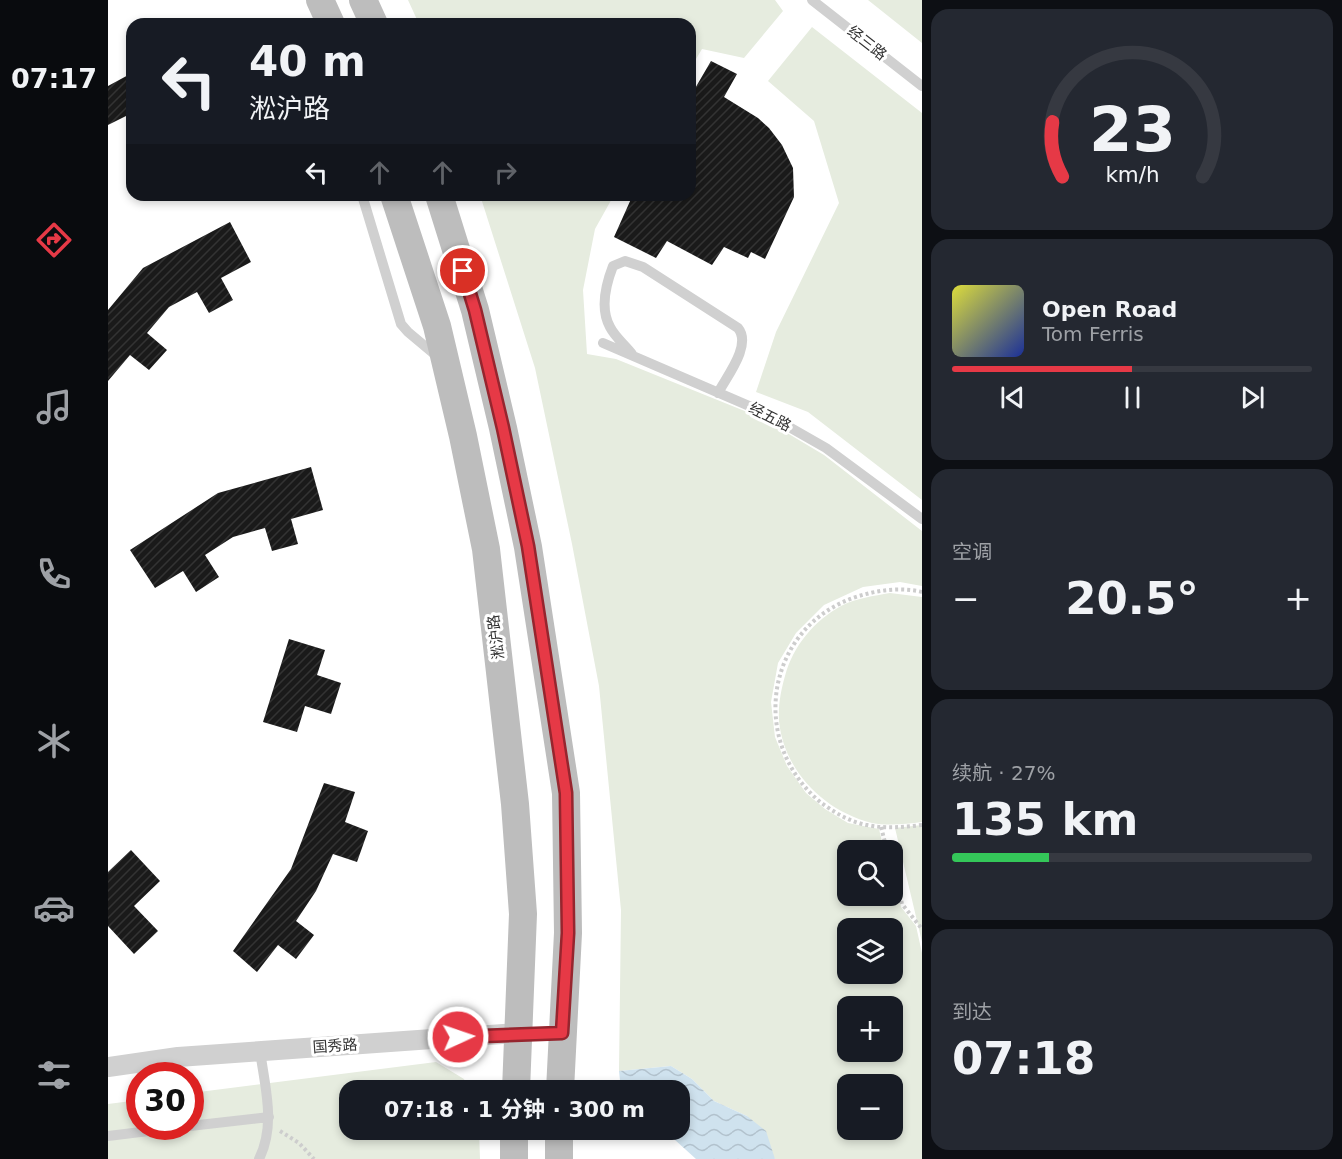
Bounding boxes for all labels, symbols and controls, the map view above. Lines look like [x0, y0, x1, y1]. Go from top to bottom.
street label: 经三路 [844, 22, 890, 64]
text: 40 m [249, 37, 366, 86]
icon: left [150, 42, 228, 120]
text: 07:17 [11, 63, 97, 94]
text: 淞沪路 [249, 93, 330, 124]
text: 23 [1089, 93, 1175, 166]
icon: left [300, 156, 333, 189]
icon: ahead [363, 156, 396, 189]
icon: ahead [426, 156, 459, 189]
icon: right [489, 156, 522, 189]
text: km/h [1105, 162, 1159, 187]
icon: directions [33, 219, 75, 261]
pin [437, 245, 488, 296]
icon: arrive [446, 254, 479, 287]
text: Open Road [1042, 297, 1177, 322]
text: Tom Ferris [1042, 322, 1144, 346]
icon: previous [996, 381, 1029, 414]
icon: pause [1116, 381, 1149, 414]
icon: next [1236, 381, 1269, 414]
icon: music [33, 386, 75, 428]
street label: 经五路 [746, 399, 794, 435]
text: 空调 [952, 540, 992, 564]
icon: phone [33, 553, 75, 595]
text: 20.5° [1065, 572, 1199, 625]
text: − [952, 579, 980, 618]
text: + [1284, 579, 1312, 618]
street label: 淞沪路 [484, 614, 508, 660]
icon: climate [33, 720, 75, 762]
text: 续航 · 27% [952, 761, 1056, 785]
text: 135 km [952, 793, 1138, 846]
map controls [837, 840, 903, 1140]
button: search [837, 840, 903, 906]
icon: car [33, 887, 75, 929]
button: layers [837, 918, 903, 984]
button: + [837, 996, 903, 1062]
text: 到达 [952, 1000, 992, 1024]
position arrow [426, 1005, 490, 1069]
text: 07:18 [952, 1032, 1095, 1085]
street label: 国秀路 [312, 1035, 358, 1057]
icon: filters [33, 1054, 75, 1096]
speed limit sign: 30 [126, 1062, 204, 1140]
button: − [837, 1074, 903, 1140]
text: 07:18 · 1 分钟 · 300 m [384, 1097, 645, 1122]

